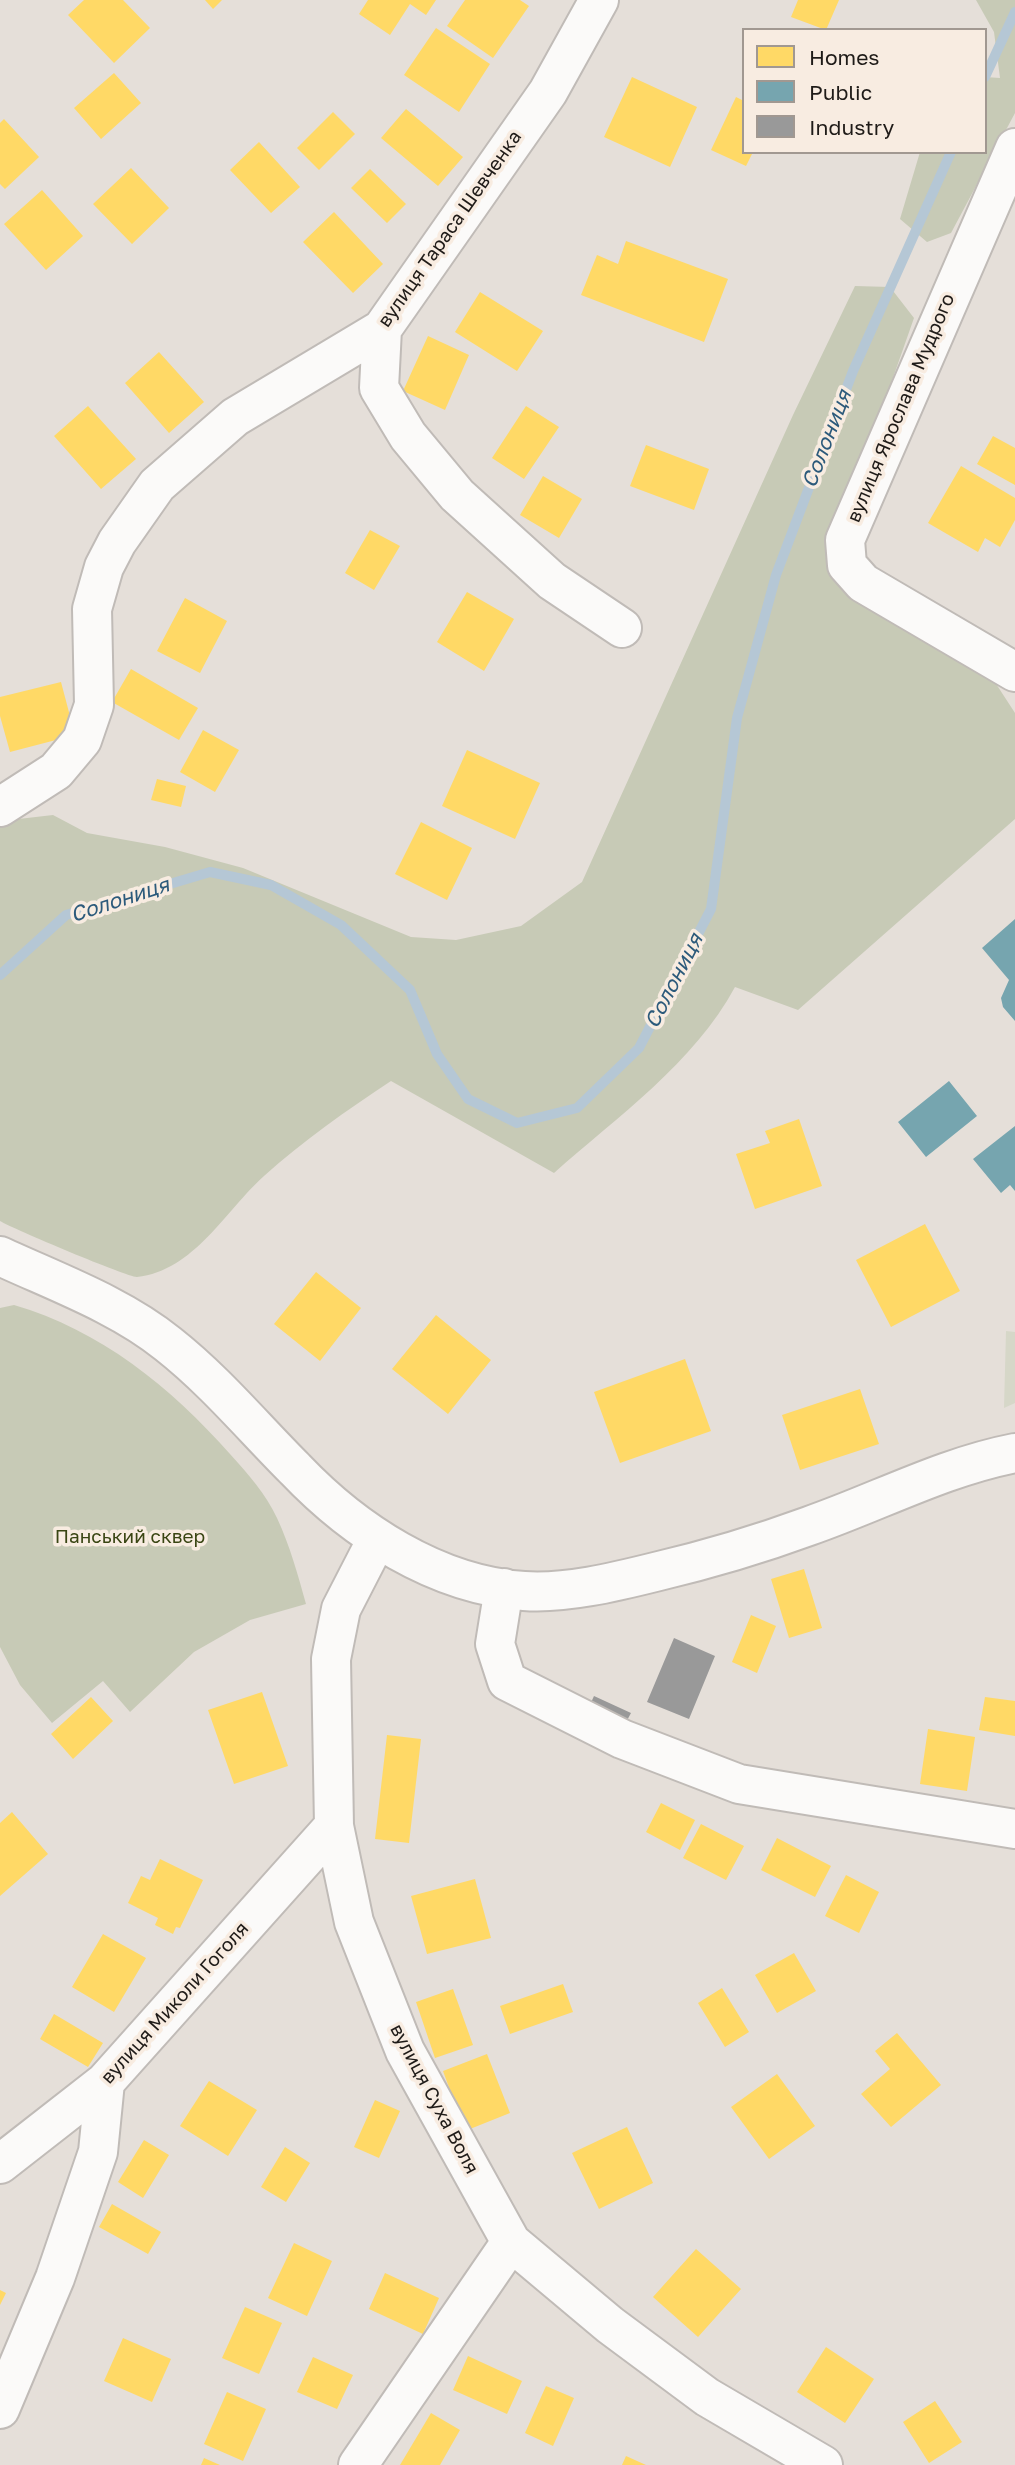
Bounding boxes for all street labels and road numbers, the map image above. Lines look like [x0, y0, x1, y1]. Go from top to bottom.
street label: вулиця Тараса Шевченка [373, 126, 527, 332]
street label: вулиця Ярослава Мудрого [842, 290, 960, 526]
street label: вулиця Миколи Гоголя [96, 1917, 254, 2089]
street label: вулиця Суха Воля [385, 2020, 483, 2178]

